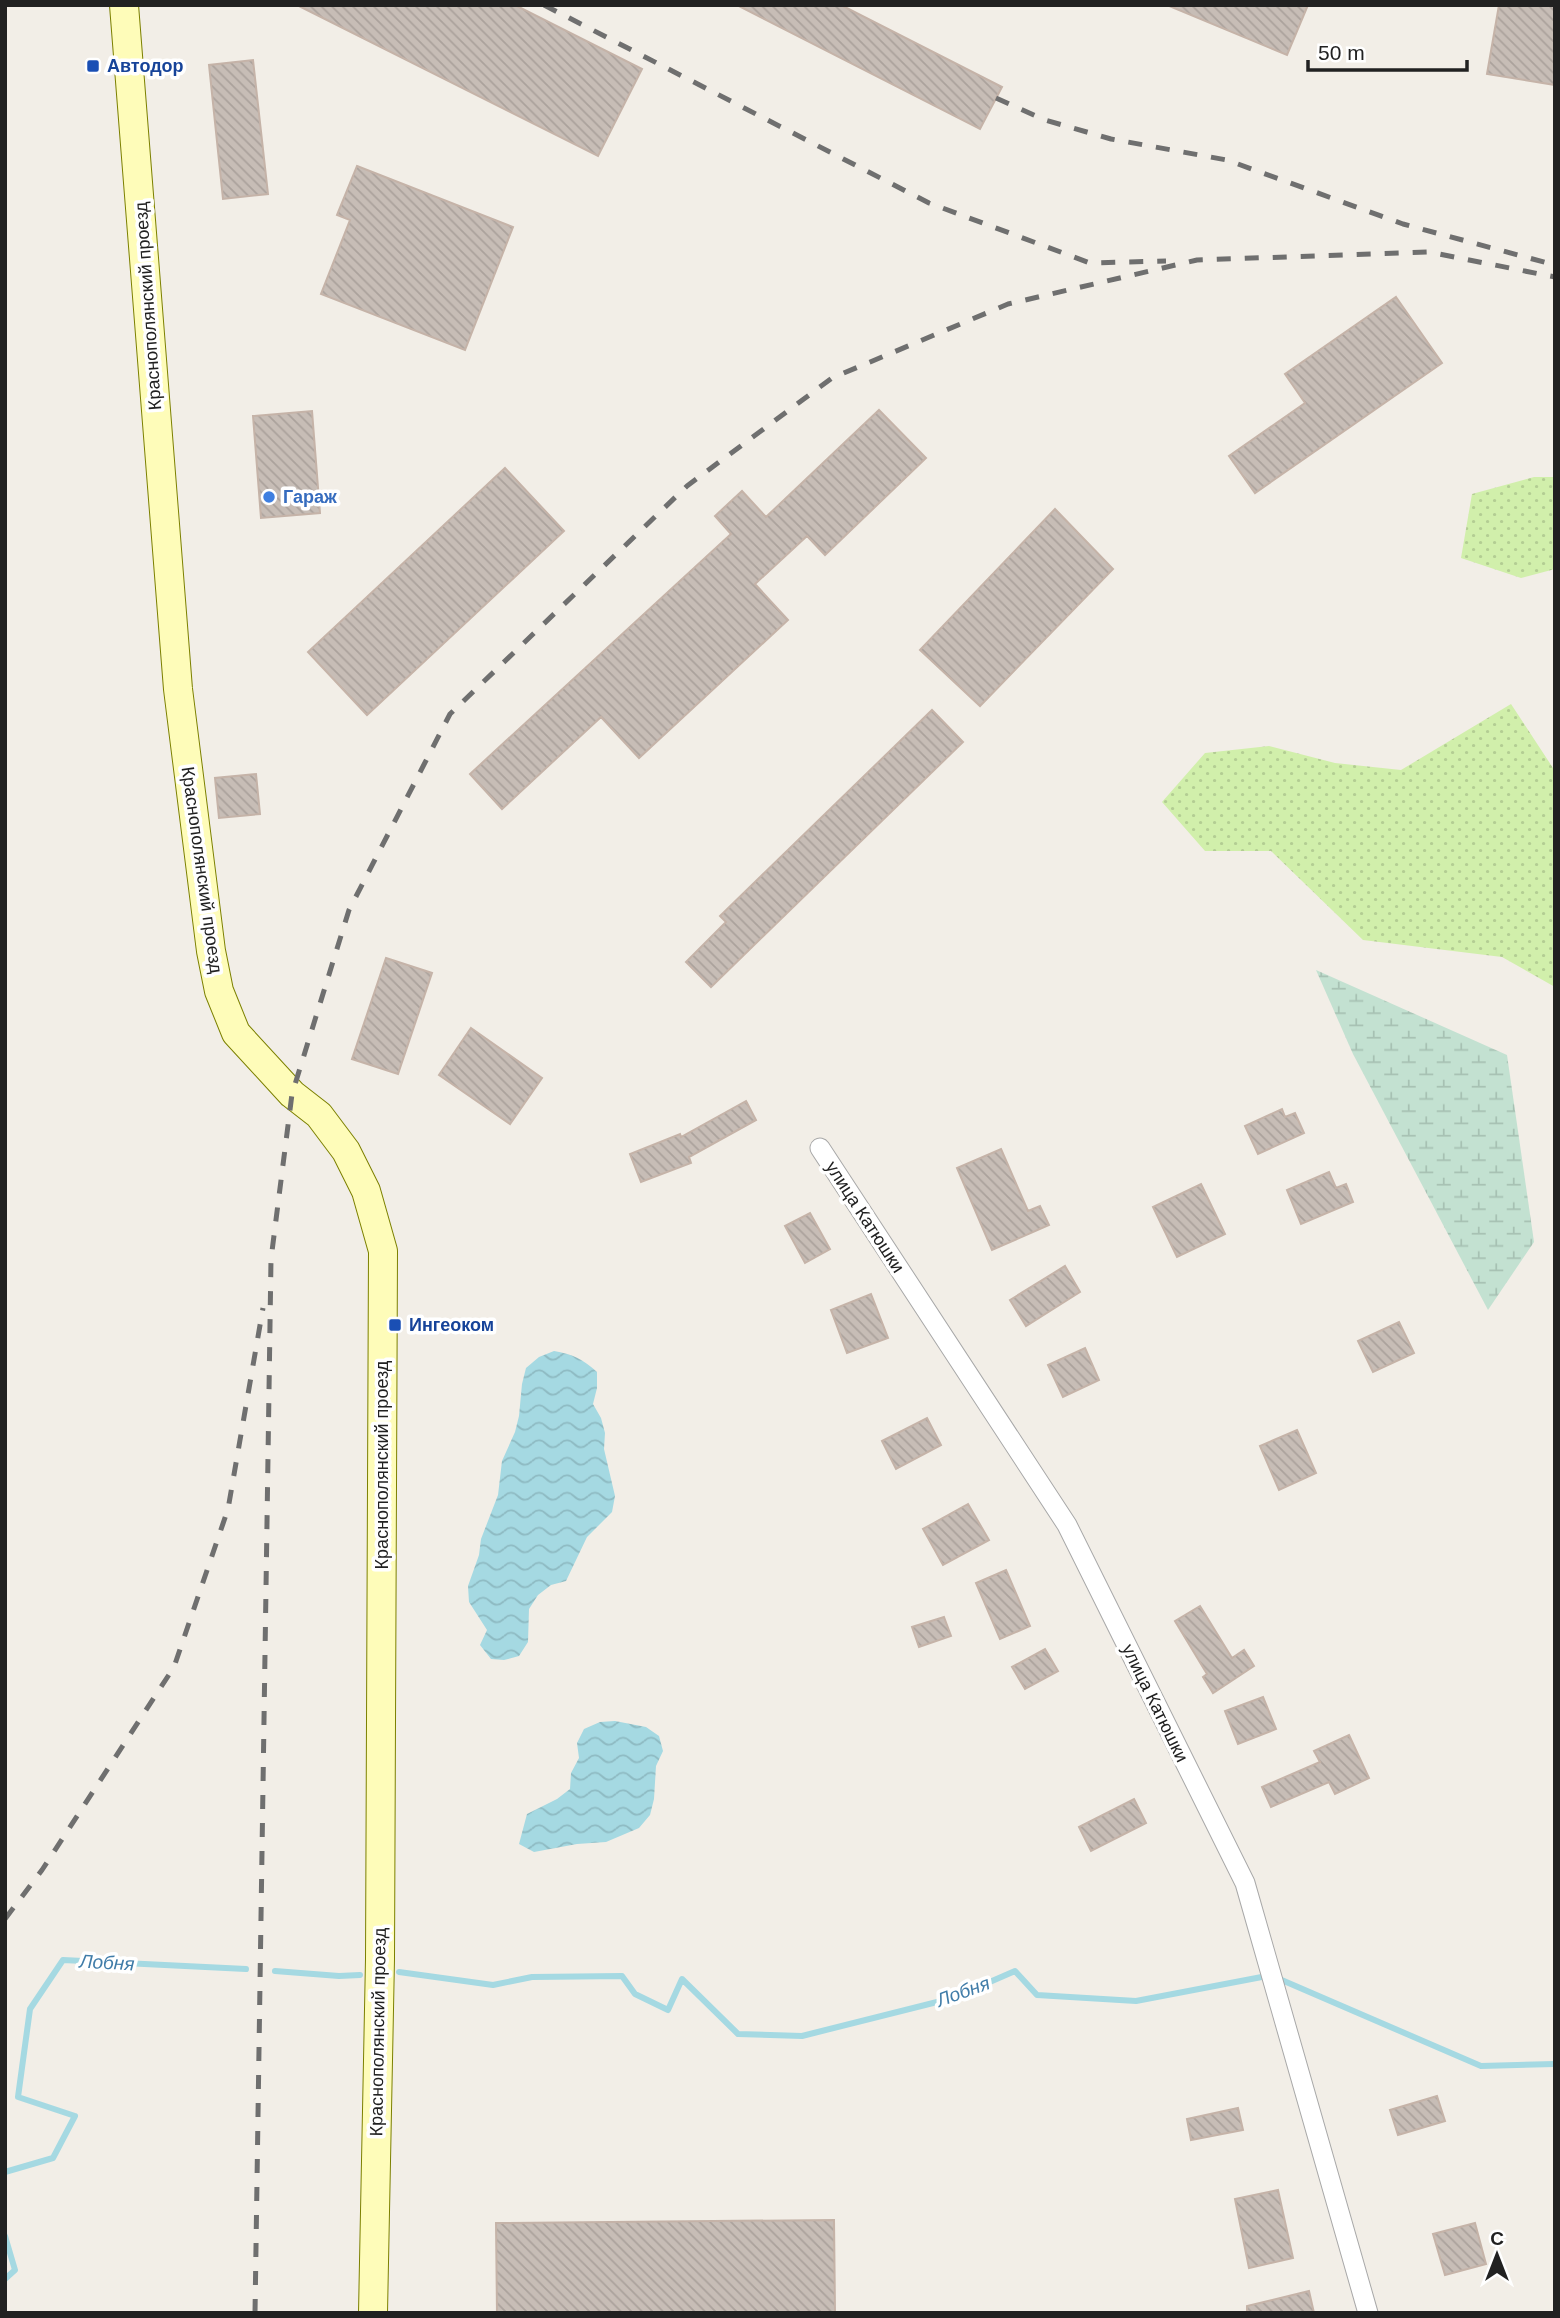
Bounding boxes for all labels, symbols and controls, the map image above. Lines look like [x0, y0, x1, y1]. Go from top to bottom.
scale bar [1308, 28, 1467, 72]
text: 50 m [1318, 41, 1365, 64]
place label: Автодор [107, 56, 184, 76]
marker: Автодор [85, 58, 101, 74]
street label: Краснополянский проезд [131, 201, 165, 411]
place label: Гараж [283, 487, 337, 507]
marker: Гараж [261, 489, 277, 505]
street label: Краснополянский проезд [178, 765, 226, 975]
street label: улица Катюшки [822, 1158, 908, 1276]
place label: Ингеоком [409, 1315, 494, 1335]
marker: Ингеоком [387, 1317, 403, 1333]
street label: Краснополянский проезд [372, 1360, 392, 1569]
street label: улица Катюшки [1118, 1641, 1192, 1765]
street label: Краснополянский проезд [366, 1927, 390, 2137]
water label: Лобня [77, 1950, 135, 1974]
water label: Лобня [932, 1972, 993, 2011]
north arrow [1462, 2220, 1532, 2290]
text: С [1490, 2228, 1504, 2249]

